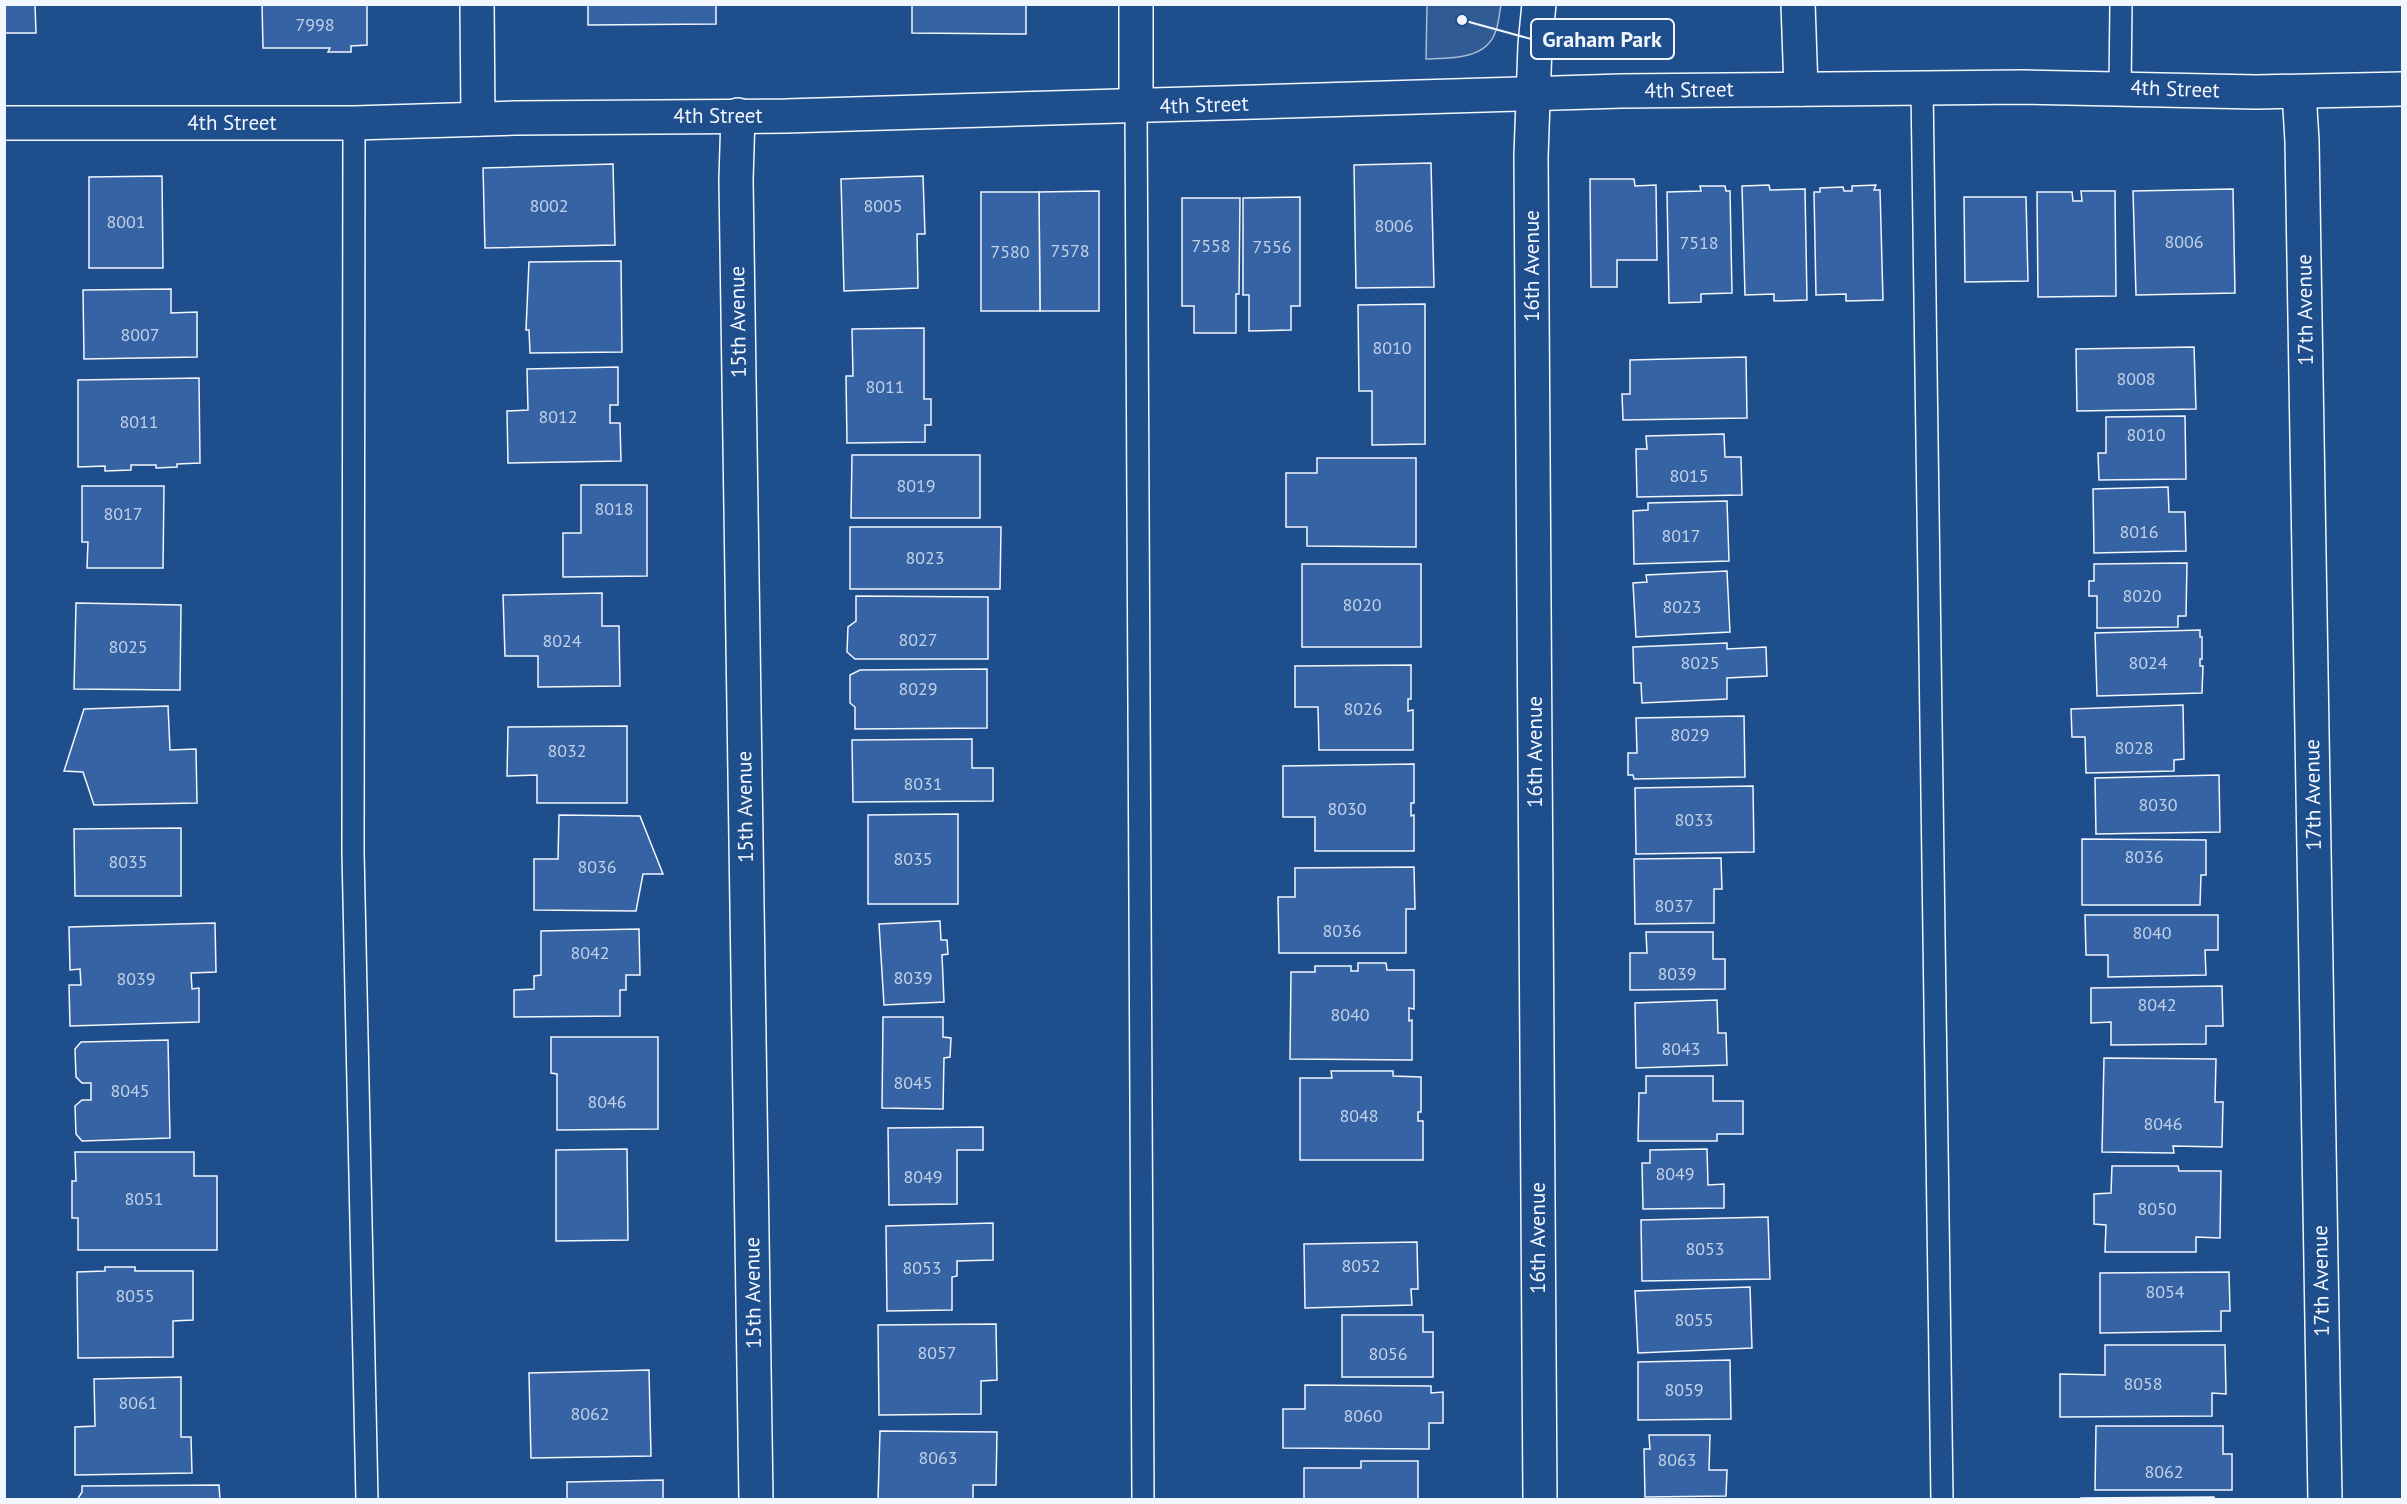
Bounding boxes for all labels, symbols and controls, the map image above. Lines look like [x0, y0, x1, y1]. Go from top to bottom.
house number: 7998 [295, 13, 335, 36]
callout: Graham Park [1531, 19, 1674, 59]
text: Graham Park [1542, 25, 1662, 53]
street label: 4th Street [2130, 73, 2220, 104]
street label: 4th Street [1644, 75, 1734, 104]
street label: 4th Street [1159, 89, 1249, 120]
street label: 4th Street [673, 102, 763, 129]
street label: 4th Street [187, 109, 277, 136]
house number: 8002 [529, 194, 569, 217]
house number: 8005 [863, 194, 903, 217]
house number: 8001 [106, 210, 146, 233]
street label: 16th Avenue [1518, 210, 1545, 322]
house number: 8006 [1374, 214, 1414, 237]
house number: 8006 [2164, 230, 2204, 253]
house number: 7518 [1679, 231, 1719, 254]
house number: 7558 [1191, 234, 1231, 257]
house number: 7556 [1252, 235, 1292, 258]
house number: 7578 [1050, 239, 1090, 262]
house number: 7580 [990, 240, 1030, 263]
street label: 17th Avenue [2290, 254, 2319, 366]
street label: 15th Avenue [723, 266, 752, 378]
house number: 8007 [120, 323, 160, 346]
house number: 8010 [1372, 336, 1412, 359]
house number: 8008 [2116, 367, 2156, 390]
house number: 8011 [865, 375, 905, 398]
house number: 8012 [538, 405, 578, 428]
house number: 8011 [119, 410, 159, 433]
house number: 8010 [2126, 423, 2166, 446]
house number: 8015 [1669, 464, 1709, 487]
house number: 8019 [896, 474, 936, 497]
house number: 8018 [594, 497, 634, 520]
house number: 8017 [103, 502, 143, 525]
house number: 8016 [2119, 520, 2159, 543]
house number: 8017 [1661, 524, 1701, 547]
house number: 8023 [905, 546, 945, 569]
house number: 8020 [2122, 584, 2162, 607]
house number: 8020 [1342, 593, 1382, 616]
house number: 8023 [1662, 595, 1702, 618]
house number: 8027 [898, 628, 938, 651]
house number: 8024 [542, 629, 582, 652]
house number: 8025 [108, 635, 148, 658]
house number: 8025 [1680, 651, 1720, 674]
house number: 8024 [2128, 651, 2168, 674]
house number: 8029 [898, 677, 938, 700]
street label: 16th Avenue [1521, 696, 1548, 808]
house number: 8026 [1343, 697, 1383, 720]
house number: 8029 [1670, 723, 1710, 746]
house number: 8028 [2114, 736, 2154, 759]
house number: 8032 [547, 739, 587, 762]
street label: 17th Avenue [2298, 739, 2327, 851]
street label: 15th Avenue [730, 751, 759, 863]
house number: 8031 [903, 772, 943, 795]
house number: 8030 [2138, 793, 2178, 816]
house number: 8030 [1327, 797, 1367, 820]
house number: 8033 [1674, 808, 1714, 831]
house number: 8036 [2124, 845, 2164, 868]
house number: 8035 [893, 847, 933, 870]
house number: 8035 [108, 850, 148, 873]
house number: 8036 [577, 855, 617, 878]
house number: 8037 [1654, 894, 1694, 917]
house number: 8036 [1322, 919, 1362, 942]
house number: 8040 [2132, 921, 2172, 944]
house number: 8042 [570, 941, 610, 964]
house number: 8039 [1657, 962, 1697, 985]
house number: 8039 [893, 966, 933, 989]
house number: 8039 [116, 967, 156, 990]
house number: 8042 [2137, 993, 2177, 1016]
house number: 8040 [1330, 1003, 1370, 1026]
house number: 8043 [1661, 1037, 1701, 1060]
house number: 8045 [893, 1071, 933, 1094]
house number: 8045 [110, 1079, 150, 1102]
house number: 8046 [587, 1090, 627, 1113]
house number: 8048 [1339, 1104, 1379, 1127]
house number: 8046 [2143, 1112, 2183, 1135]
house number: 8049 [1655, 1162, 1695, 1185]
house number: 8049 [903, 1165, 943, 1188]
street label: 16th Avenue [1524, 1182, 1551, 1294]
house number: 8051 [124, 1187, 164, 1210]
house number: 8050 [2137, 1197, 2177, 1220]
street label: 17th Avenue [2306, 1225, 2335, 1337]
street label: 15th Avenue [738, 1237, 767, 1349]
house number: 8053 [1685, 1237, 1725, 1260]
house number: 8052 [1341, 1254, 1381, 1277]
house number: 8053 [902, 1256, 942, 1279]
house number: 8054 [2145, 1280, 2185, 1303]
house number: 8055 [115, 1284, 155, 1307]
house number: 8055 [1674, 1308, 1714, 1331]
house number: 8057 [917, 1341, 957, 1364]
house number: 8056 [1368, 1342, 1408, 1365]
house number: 8058 [2123, 1372, 2163, 1395]
house number: 8059 [1664, 1378, 1704, 1401]
house number: 8061 [118, 1391, 158, 1414]
house number: 8062 [570, 1402, 610, 1425]
house number: 8060 [1343, 1404, 1383, 1427]
house number: 8063 [918, 1446, 958, 1469]
house number: 8063 [1657, 1448, 1697, 1471]
house number: 8062 [2144, 1460, 2184, 1483]

